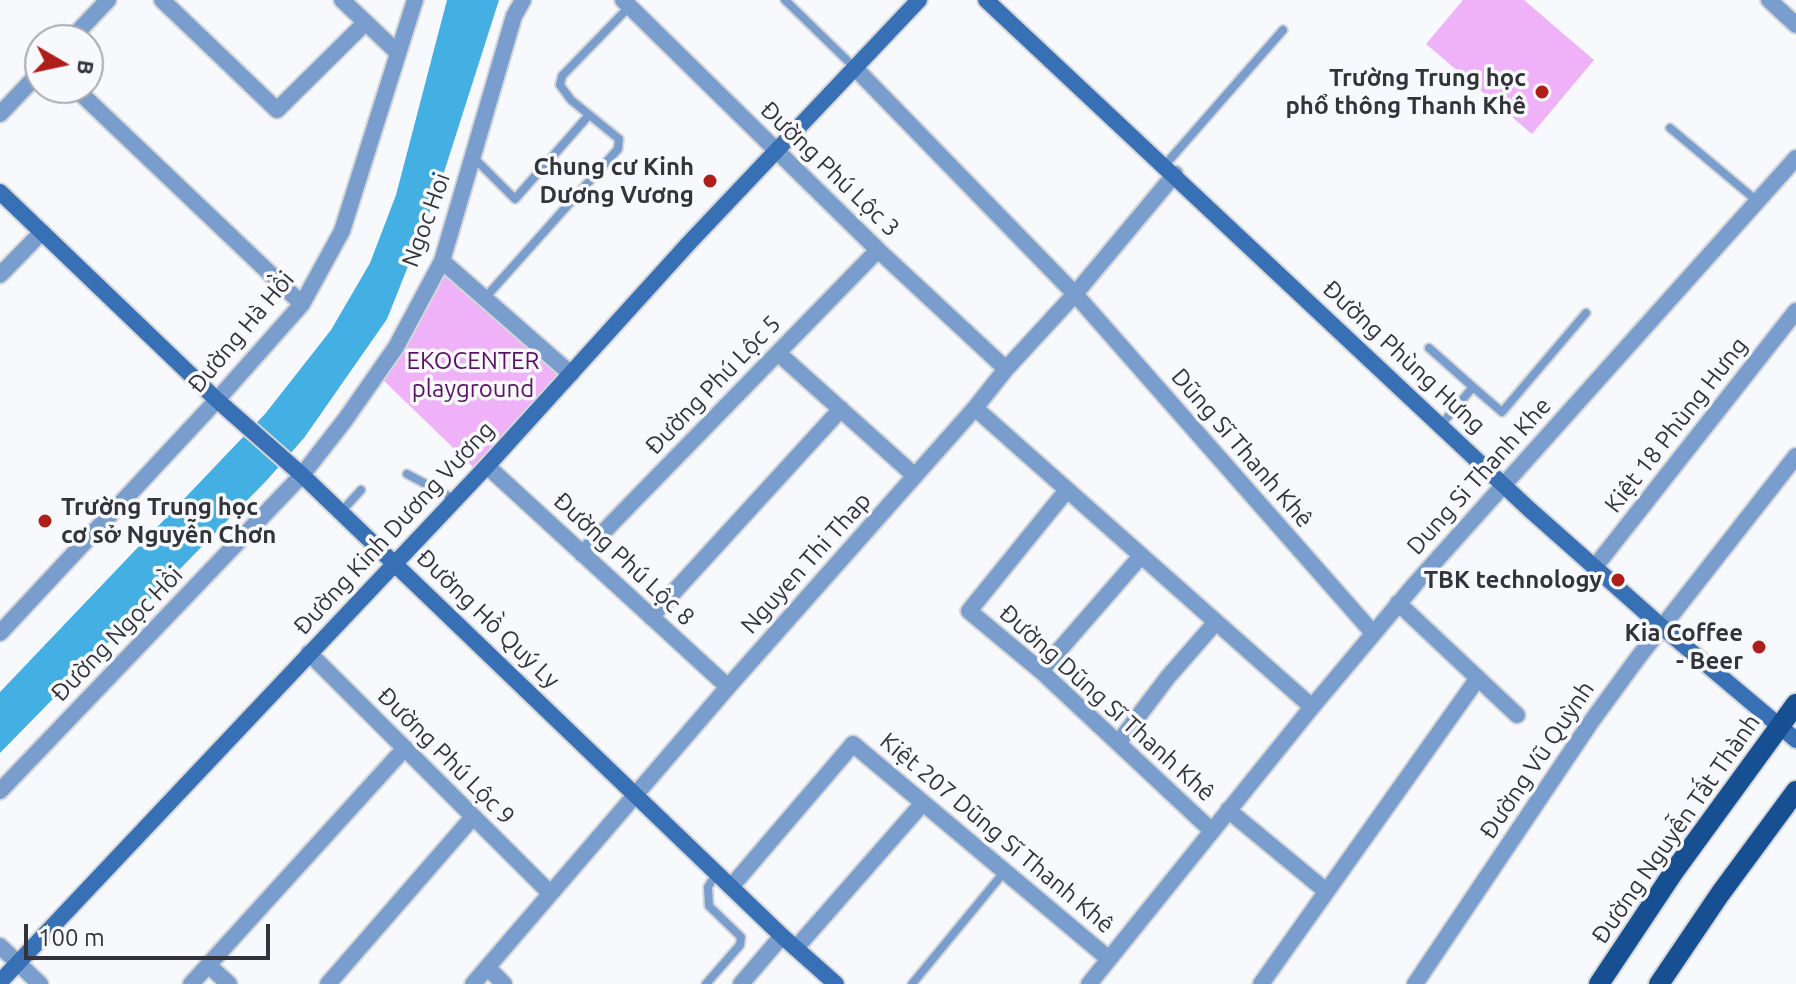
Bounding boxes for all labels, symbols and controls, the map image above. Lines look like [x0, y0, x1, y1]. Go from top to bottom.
north arrow [24, 24, 104, 104]
text: B [73, 58, 100, 77]
place label: Trường Trung học phổ thông Thanh Khê [1285, 64, 1526, 120]
marker: Trường Trung học phổ thông Thanh Khê [1533, 83, 1551, 101]
street label: Đường Phú Lộc 3 [754, 95, 906, 243]
place label: Chung cư Kinh Dương Vương [533, 153, 694, 209]
street label: Ngoc Hoi [396, 169, 456, 271]
marker: Chung cư Kinh Dương Vương [701, 172, 719, 190]
street label: Đường Hà Hồi [182, 265, 300, 399]
street label: Đường Phùng Hưng [1317, 274, 1491, 440]
street label: Đường Phú Lộc 5 [639, 309, 787, 461]
street label: Kiệt 18 Phùng Hưng [1599, 332, 1753, 518]
park label: EKOCENTER playground [406, 347, 540, 403]
street label: Dũng Sĩ Thanh Khê [1165, 363, 1319, 533]
street label: Dung Si Thanh Khe [1401, 392, 1557, 560]
street label: Đường Kinh Dương Vương [288, 415, 500, 641]
street label: Đường Phú Lộc 8 [548, 486, 700, 632]
street label: Nguyen Thi Thap [735, 486, 877, 640]
place label: Trường Trung học cơ sở Nguyễn Chơn [61, 493, 276, 549]
marker: Trường Trung học cơ sở Nguyễn Chơn [36, 512, 54, 530]
street label: Đường Hồ Quý Ly [411, 543, 565, 695]
street label: Đường Ngọc Hồi [45, 560, 189, 708]
place label: TBK technology [1424, 566, 1602, 594]
marker: TBK technology [1609, 571, 1627, 589]
street label: Đường Dũng Sĩ Thanh Khê [993, 599, 1221, 807]
place label: Kia Coffee - Beer [1625, 619, 1743, 675]
marker: Kia Coffee - Beer [1750, 638, 1768, 656]
street label: Đường Vũ Quỳnh [1474, 676, 1600, 844]
street label: Đường Phú Lộc 9 [371, 681, 521, 831]
street label: Đường Nguyễn Tất Thành [1586, 709, 1766, 949]
street label: Kiệt 207 Dũng Sĩ Thanh Khê [874, 727, 1120, 939]
scale bar [28, 908, 274, 958]
text: 100 m [38, 924, 105, 951]

